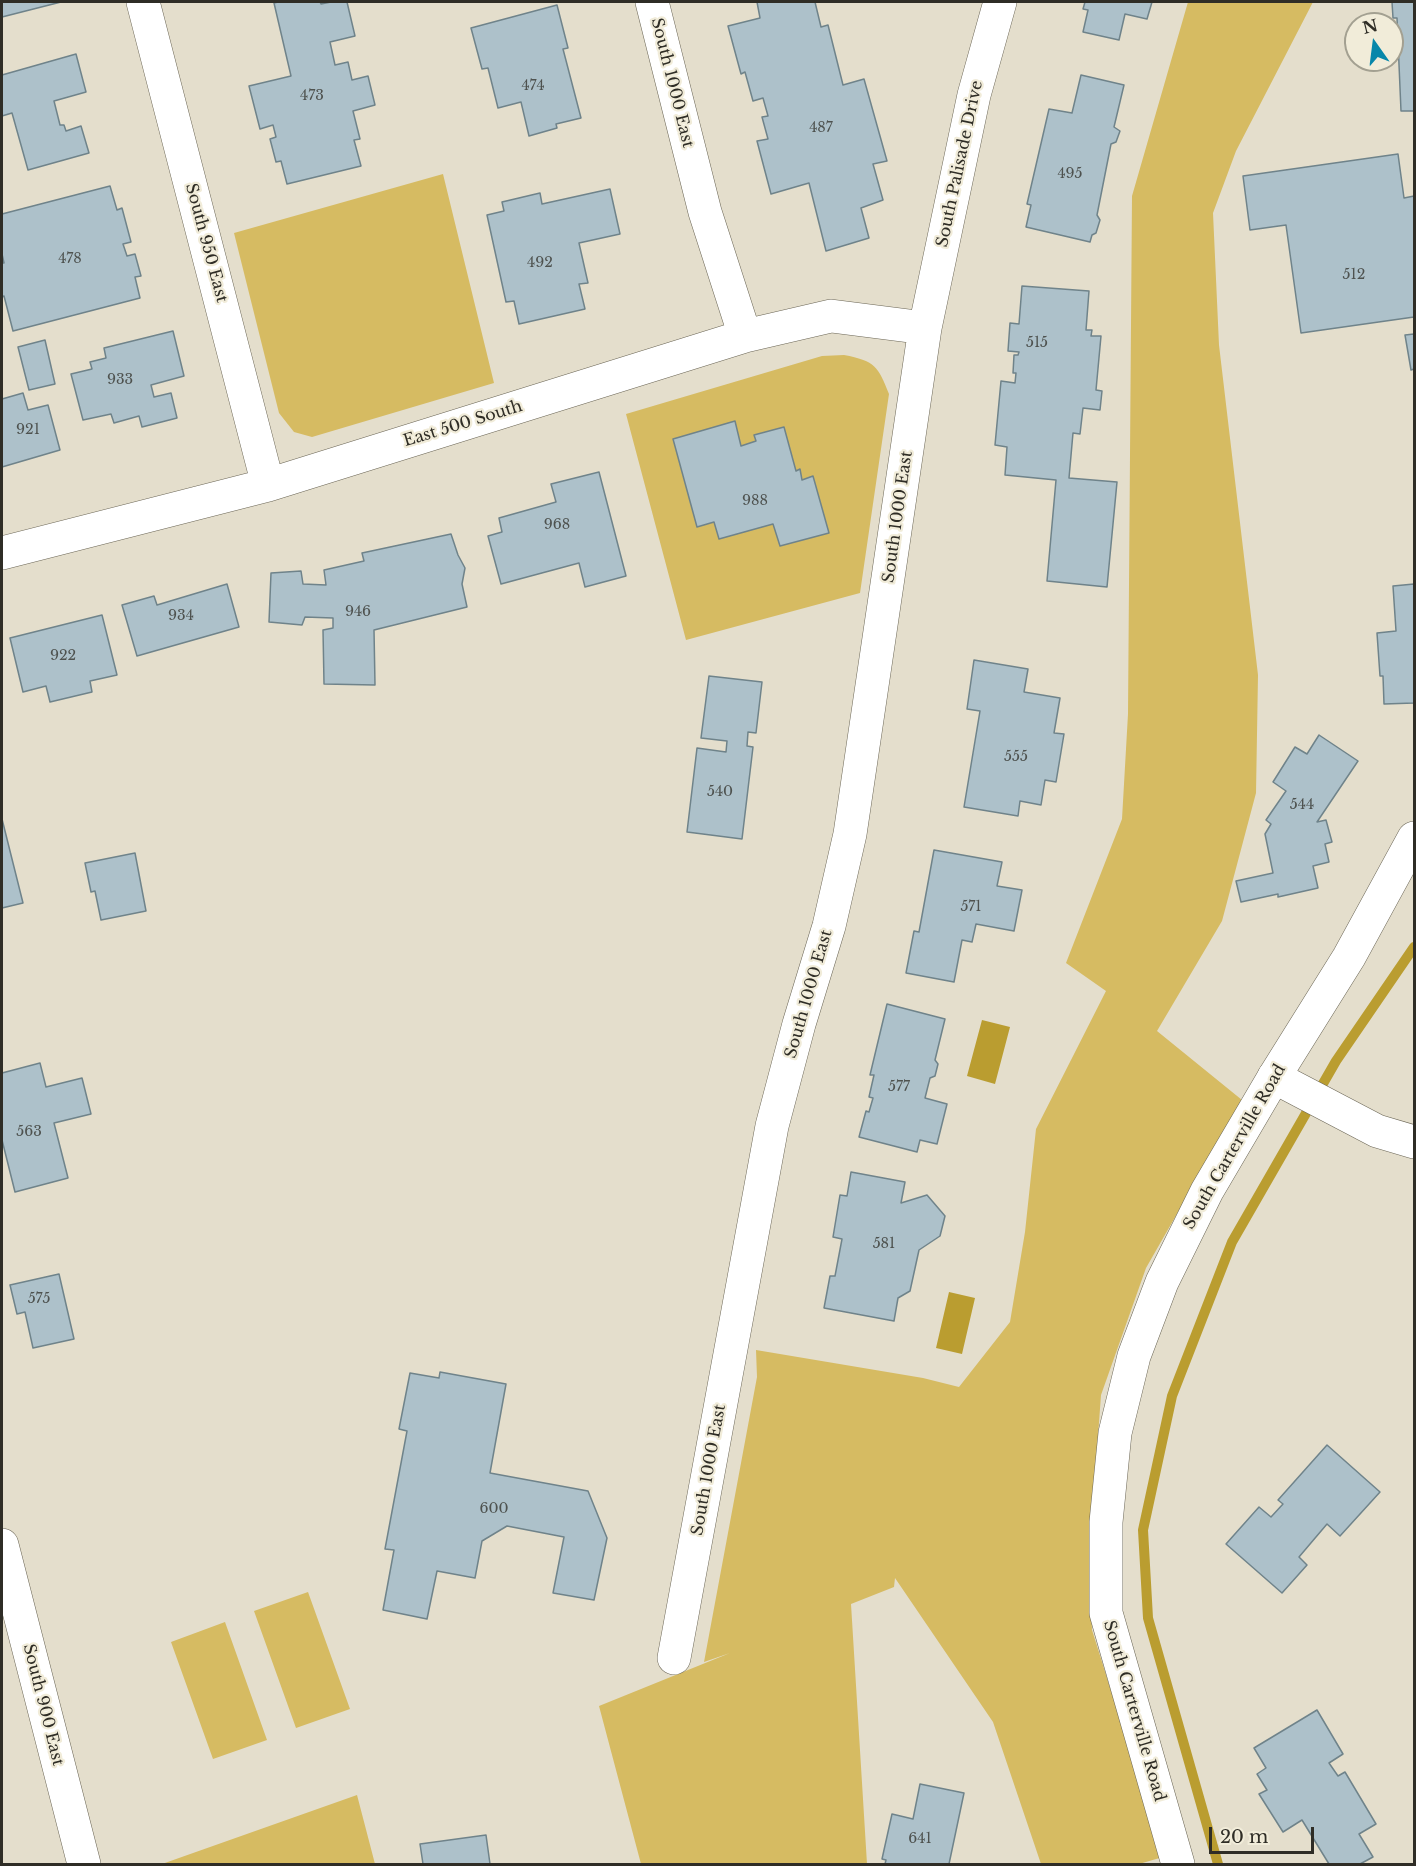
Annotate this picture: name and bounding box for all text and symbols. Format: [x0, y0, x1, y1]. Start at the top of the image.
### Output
north arrow [1344, 12, 1404, 72]
text: N [1360, 15, 1380, 38]
street label: South 1000 East [647, 16, 697, 150]
house number: 474 [521, 78, 545, 94]
street label: South Palisade Drive [933, 79, 987, 249]
house number: 473 [300, 88, 324, 104]
house number: 487 [809, 120, 833, 136]
house number: 495 [1057, 166, 1083, 182]
street label: South 950 East [181, 181, 231, 305]
house number: 478 [58, 251, 82, 267]
house number: 492 [527, 255, 553, 271]
house number: 512 [1343, 267, 1365, 283]
house number: 515 [1026, 335, 1048, 351]
house number: 933 [107, 372, 133, 388]
street label: East 500 South [401, 397, 525, 451]
house number: 921 [16, 422, 40, 438]
street label: South 1000 East [879, 450, 917, 584]
house number: 988 [742, 493, 768, 509]
house number: 968 [544, 517, 570, 533]
house number: 946 [345, 604, 371, 620]
house number: 934 [168, 608, 194, 624]
house number: 922 [50, 648, 76, 664]
house number: 555 [1004, 749, 1028, 765]
house number: 540 [707, 784, 733, 800]
house number: 544 [1290, 797, 1314, 813]
house number: 571 [960, 899, 982, 915]
street label: South 1000 East [781, 927, 837, 1061]
street label: South Carterville Road [1180, 1061, 1290, 1233]
house number: 577 [888, 1079, 910, 1095]
house number: 563 [16, 1124, 42, 1140]
house number: 581 [873, 1236, 895, 1252]
house number: 575 [28, 1291, 50, 1307]
street label: South 1000 East [688, 1403, 730, 1537]
house number: 600 [480, 1501, 508, 1517]
street label: South Carterville Road [1099, 1618, 1169, 1804]
street label: South 900 East [19, 1642, 67, 1768]
scale bar [1212, 1815, 1317, 1853]
text: 20 m [1220, 1826, 1268, 1848]
house number: 641 [908, 1831, 932, 1847]

